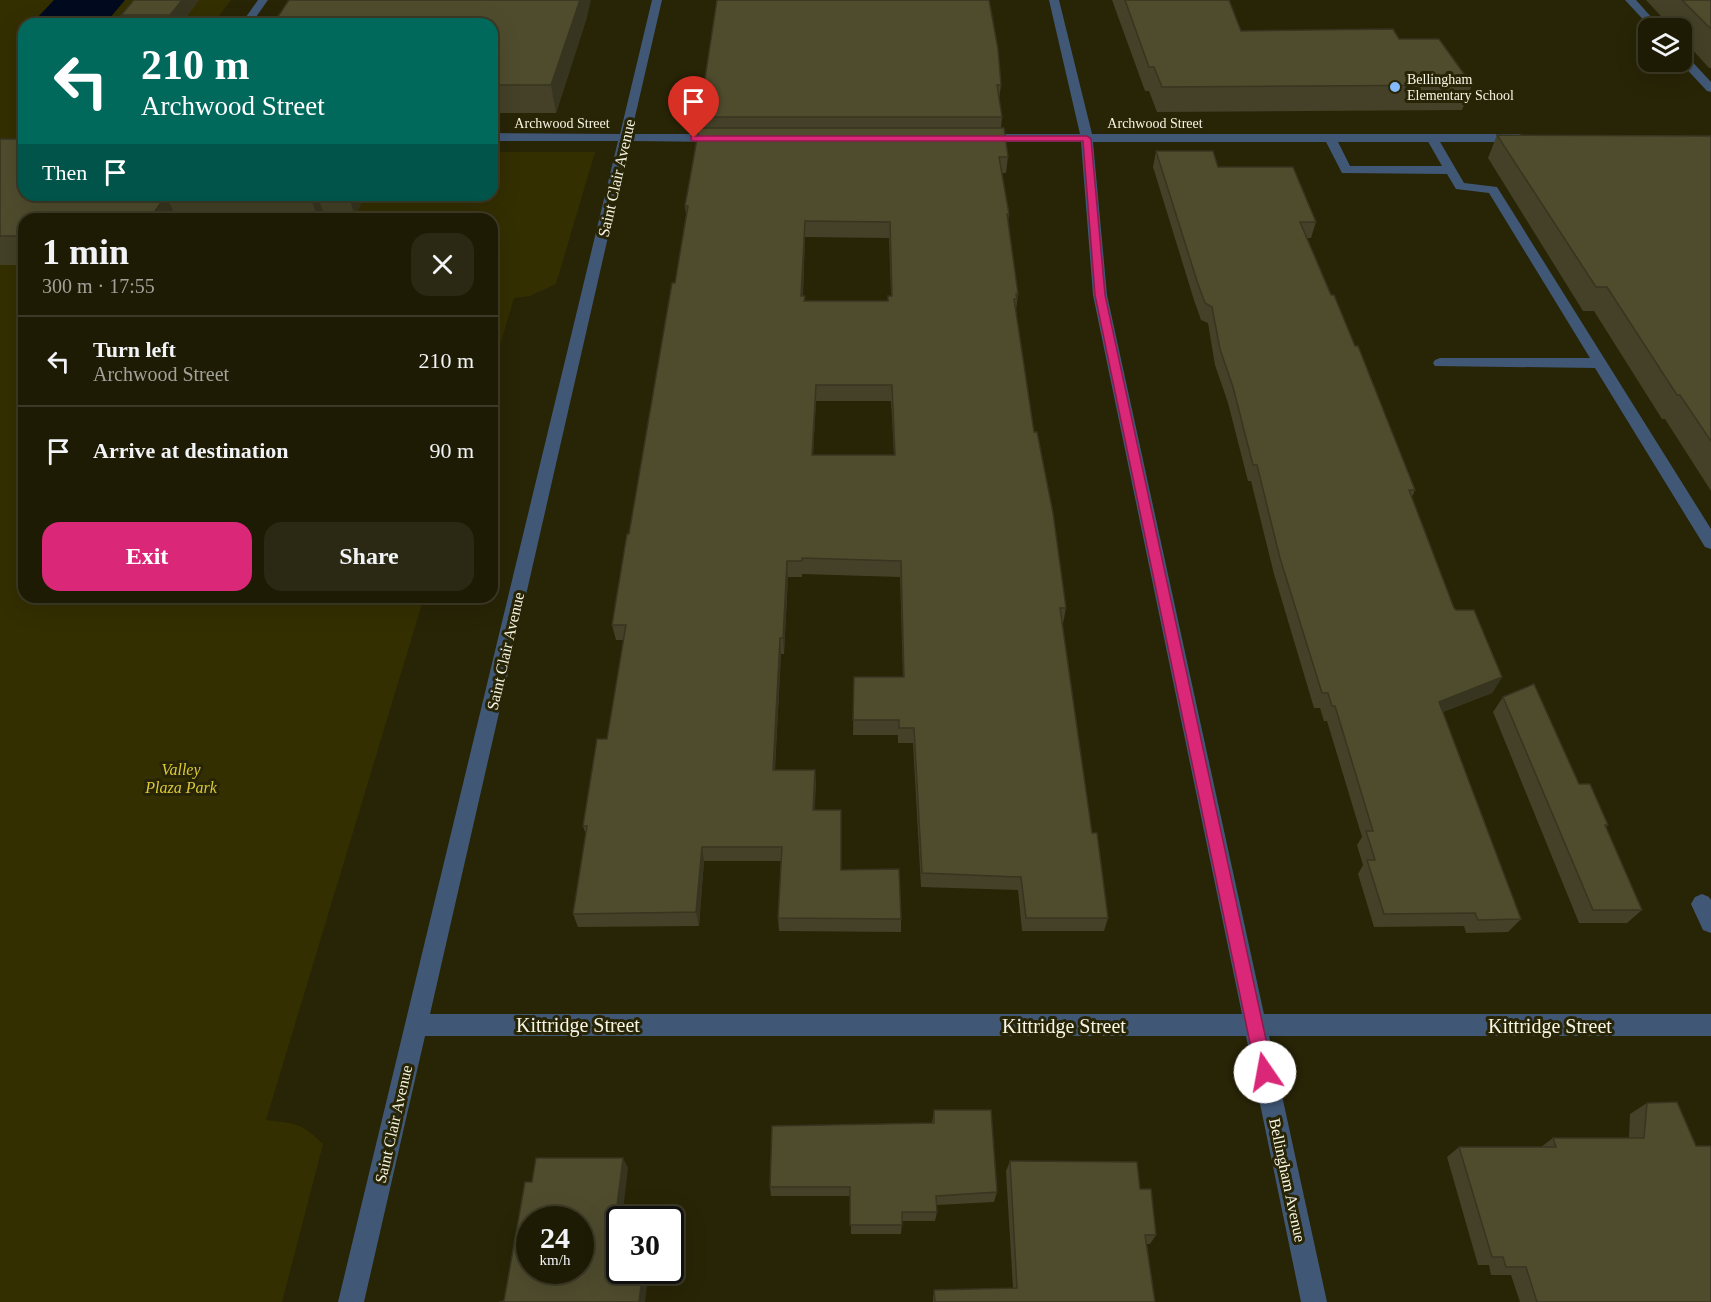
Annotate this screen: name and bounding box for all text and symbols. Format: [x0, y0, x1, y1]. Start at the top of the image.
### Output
map controls [1638, 18, 1692, 72]
button: layers [1638, 18, 1692, 72]
icon: left [42, 42, 120, 120]
text: 210 m [141, 42, 250, 88]
place label: Bellingham Elementary School [1407, 72, 1514, 103]
pin [668, 76, 719, 138]
marker: Bellingham Elementary School [1388, 80, 1402, 94]
icon: arrive [677, 85, 710, 118]
text: Archwood Street [141, 91, 325, 121]
street label: Archwood Street [514, 116, 610, 131]
street label: Archwood Street [1107, 116, 1203, 131]
street label: Saint Clair Avenue [595, 117, 638, 239]
icon: arrive [99, 156, 132, 189]
text: Then [42, 160, 87, 185]
text: 1 min [42, 232, 129, 272]
button: close [411, 233, 474, 296]
text: 300 m · 17:55 [42, 275, 155, 297]
text: Turn left [93, 337, 176, 362]
icon: left [42, 345, 75, 378]
text: 210 m [418, 348, 474, 373]
text: Archwood Street [93, 363, 229, 385]
icon: arrive [42, 435, 75, 468]
text: Arrive at destination [93, 438, 289, 463]
text: 90 m [429, 438, 474, 463]
button: Exit [42, 522, 252, 591]
button: Share [264, 522, 474, 591]
street label: Saint Clair Avenue [484, 590, 527, 712]
park label: Valley Plaza Park [144, 761, 218, 796]
street label: Kittridge Street [516, 1014, 640, 1037]
street label: Kittridge Street [1002, 1015, 1126, 1038]
street label: Kittridge Street [1488, 1015, 1612, 1038]
position arrow [1233, 1040, 1297, 1104]
street label: Saint Clair Avenue [372, 1063, 415, 1185]
street label: Bellingham Avenue [1265, 1117, 1309, 1244]
speed limit sign: 30 [606, 1206, 684, 1284]
text: 24 [540, 1221, 570, 1254]
text: km/h [540, 1252, 570, 1268]

